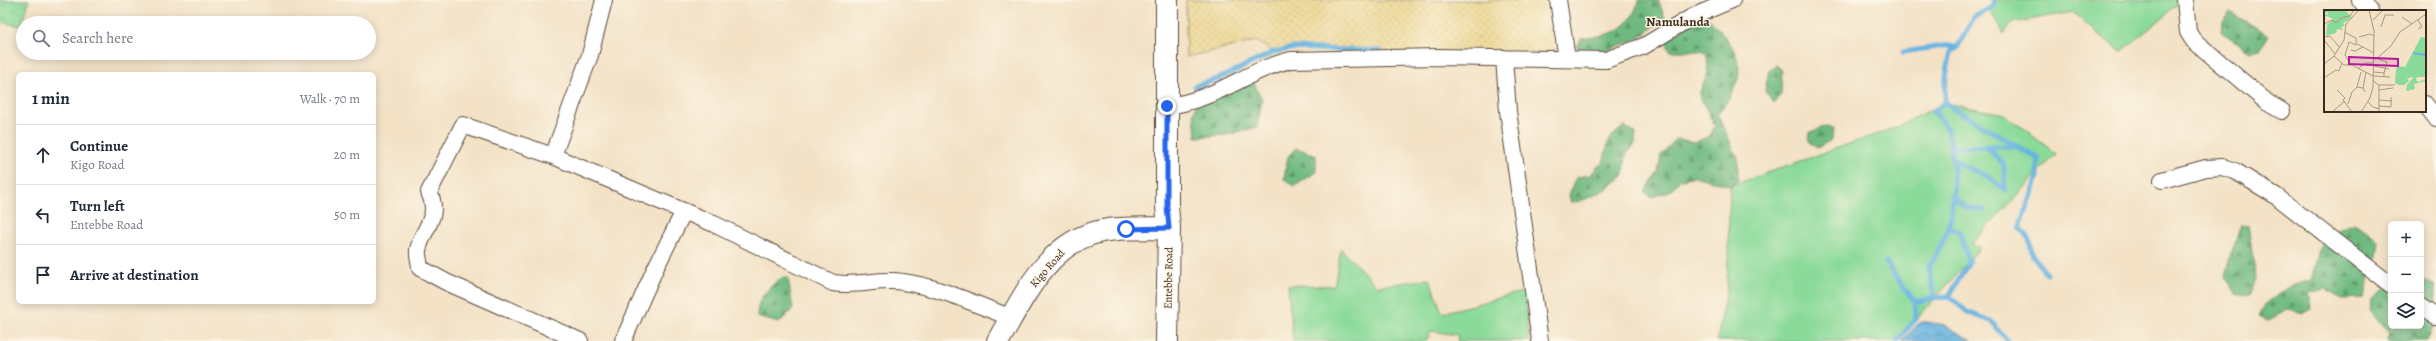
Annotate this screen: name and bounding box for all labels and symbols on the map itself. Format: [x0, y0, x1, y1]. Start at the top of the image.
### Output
inset map [2324, 10, 2426, 112]
district label: Namulanda [1646, 13, 1711, 30]
route end [1158, 97, 1176, 115]
route start [1117, 220, 1135, 238]
street label: Kigo Road [1027, 246, 1068, 291]
street label: Entebbe Road [1160, 247, 1177, 309]

